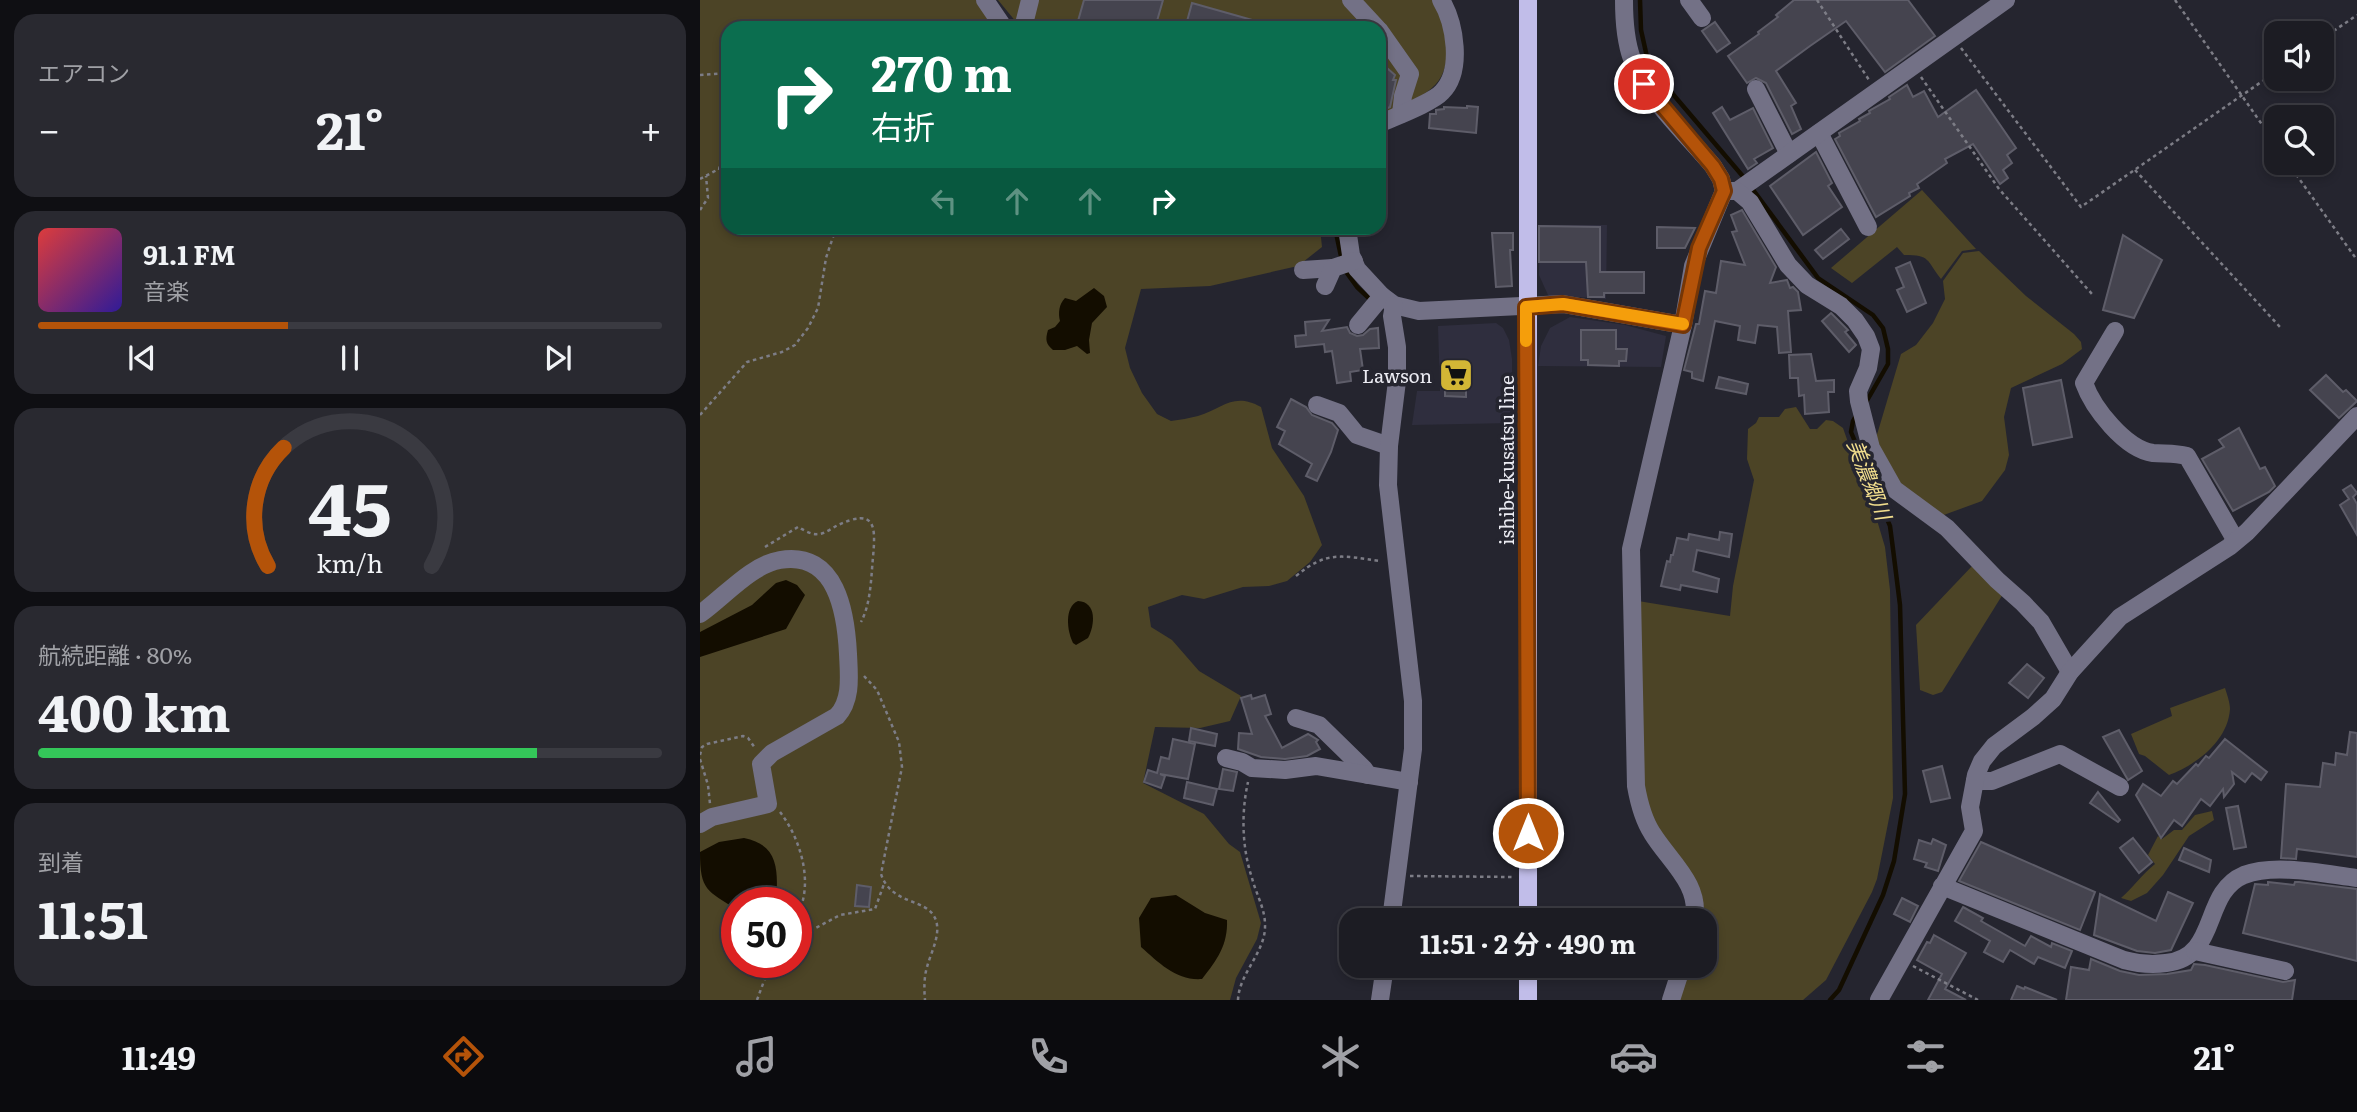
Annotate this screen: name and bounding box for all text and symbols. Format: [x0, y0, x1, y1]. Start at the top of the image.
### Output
map controls [2264, 21, 2334, 175]
button: sound [2264, 21, 2334, 91]
text: 270 m [871, 34, 1012, 107]
icon: right [756, 49, 847, 140]
pin [1614, 54, 1674, 114]
text: エアコン [38, 55, 130, 89]
icon: arrive [1625, 65, 1663, 103]
text: 21° [316, 89, 384, 166]
text: − [38, 99, 60, 156]
text: + [640, 99, 662, 156]
text: 右折 [871, 101, 935, 149]
button: search [2264, 105, 2334, 175]
icon: left [925, 182, 963, 220]
icon: ahead [998, 182, 1036, 220]
icon: ahead [1071, 182, 1109, 220]
icon: right [1144, 182, 1182, 220]
text: 91.1 FM [143, 234, 235, 273]
text: 音楽 [143, 273, 189, 307]
icon: previous [123, 339, 161, 377]
icon: pause [331, 339, 369, 377]
icon: next [539, 339, 577, 377]
supermarket icon: Lawson [1437, 356, 1475, 394]
place label: Lawson [1362, 361, 1432, 389]
street label: ishibe-kusatsu line [1492, 375, 1520, 545]
water label: 美濃郷川 [1841, 434, 1901, 526]
text: 45 [308, 450, 392, 558]
text: km/h [317, 544, 383, 581]
text: 航続距離 · 80% [38, 637, 192, 671]
text: 400 km [38, 671, 230, 748]
position arrow [1491, 796, 1565, 870]
text: 到着 [38, 844, 84, 878]
text: 11:51 [38, 878, 148, 955]
speed limit sign: 50 [721, 887, 812, 978]
text: 11:51 · 2 分 · 490 m [1420, 923, 1636, 962]
text: 11:49 [122, 1032, 196, 1080]
icon: directions [439, 1032, 488, 1081]
icon: music [732, 1032, 781, 1081]
icon: phone [1024, 1032, 1073, 1081]
icon: climate [1316, 1032, 1365, 1081]
icon: car [1609, 1032, 1658, 1081]
icon: filters [1901, 1032, 1950, 1081]
text: 21° [2194, 1032, 2235, 1080]

